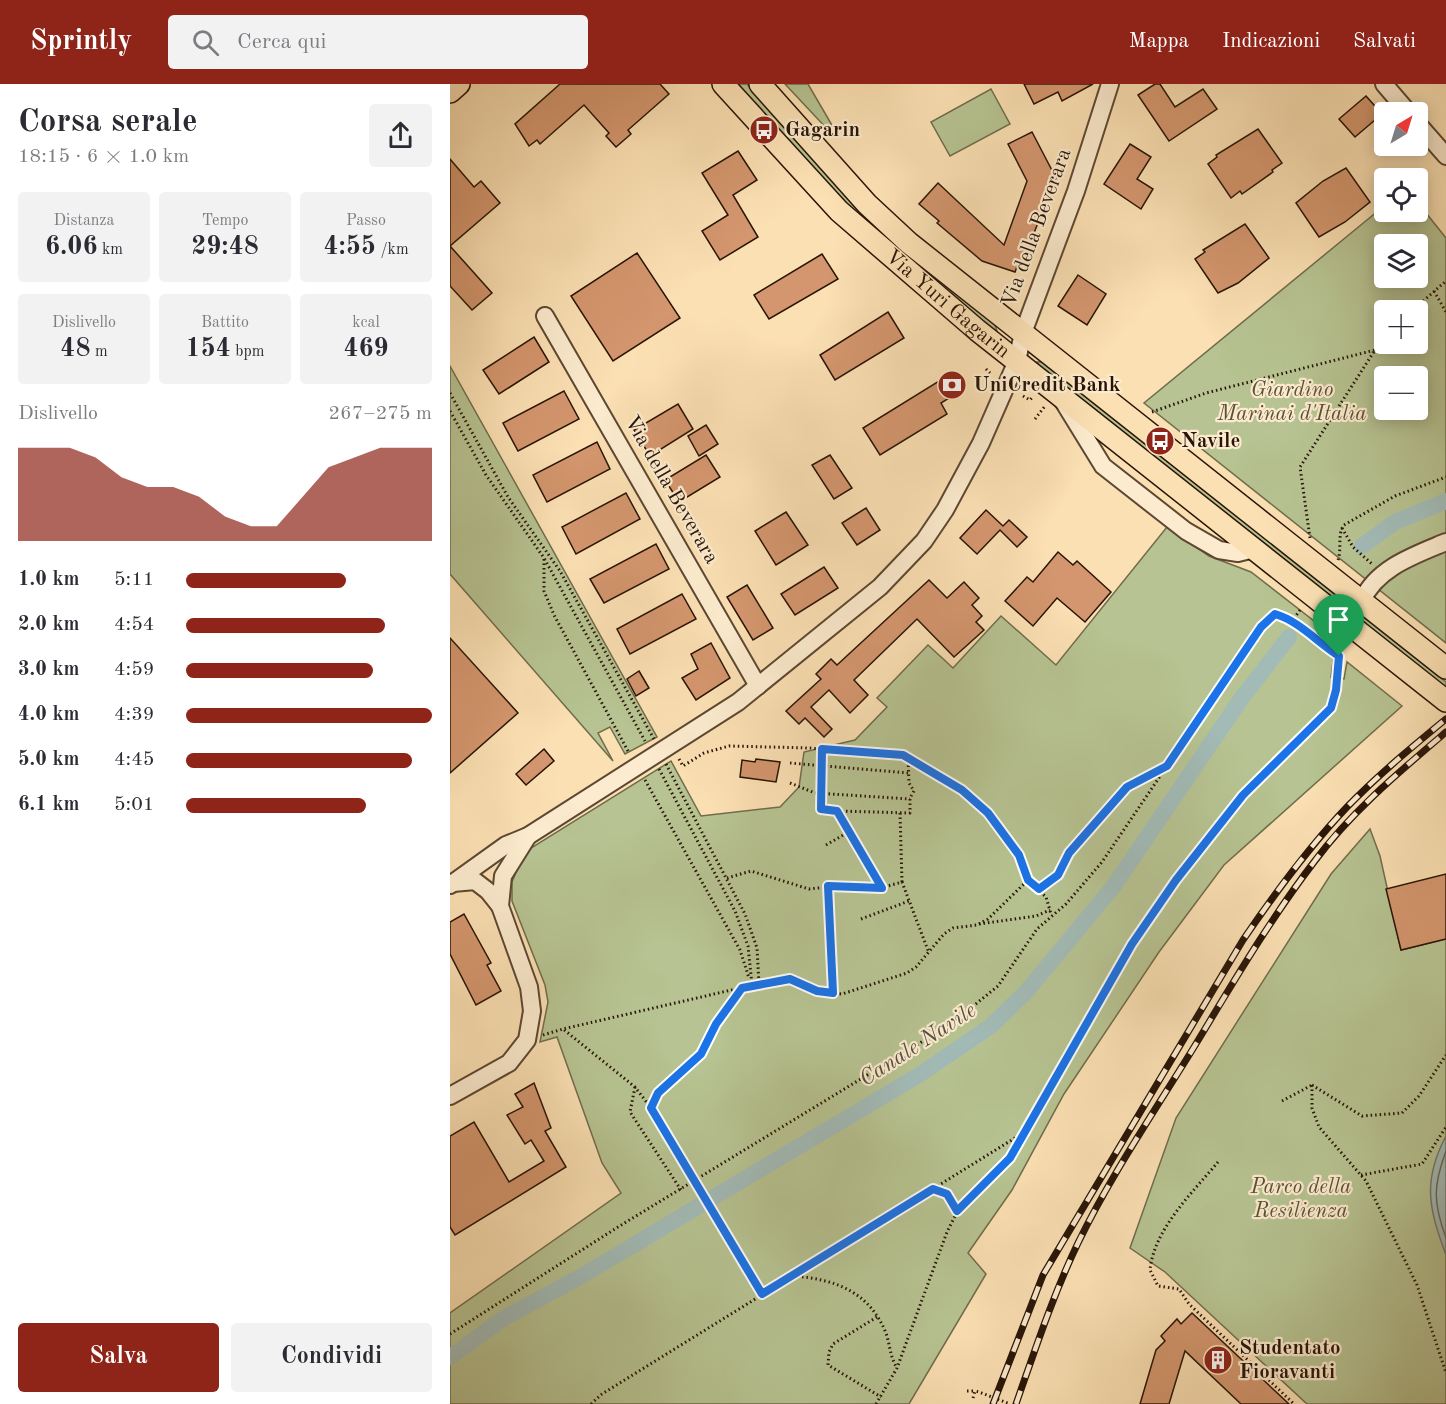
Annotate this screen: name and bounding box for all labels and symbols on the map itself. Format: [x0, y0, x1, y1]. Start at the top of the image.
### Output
north arrow [1374, 102, 1428, 156]
bus stop icon: Gagarin [748, 114, 780, 146]
place label: Gagarin [785, 120, 860, 141]
street label: Via della Beverara [999, 146, 1075, 310]
street label: Via Yuri Gagarin [881, 245, 1014, 362]
bank icon: UniCredit Bank [936, 369, 968, 401]
place label: UniCredit Bank [973, 375, 1121, 396]
park label: Giardino Marinai d'Italia [1216, 380, 1367, 425]
street label: Via della Beverara [620, 412, 722, 568]
bus stop icon: Navile [1144, 425, 1176, 457]
place label: Navile [1181, 431, 1240, 452]
pin [1313, 594, 1364, 656]
water label: Canale Navile [856, 999, 980, 1091]
park label: Parco della Resilienza [1250, 1177, 1351, 1222]
place label: Studentato Fioravanti [1239, 1338, 1341, 1383]
building icon: Studentato Fioravanti [1202, 1344, 1234, 1376]

